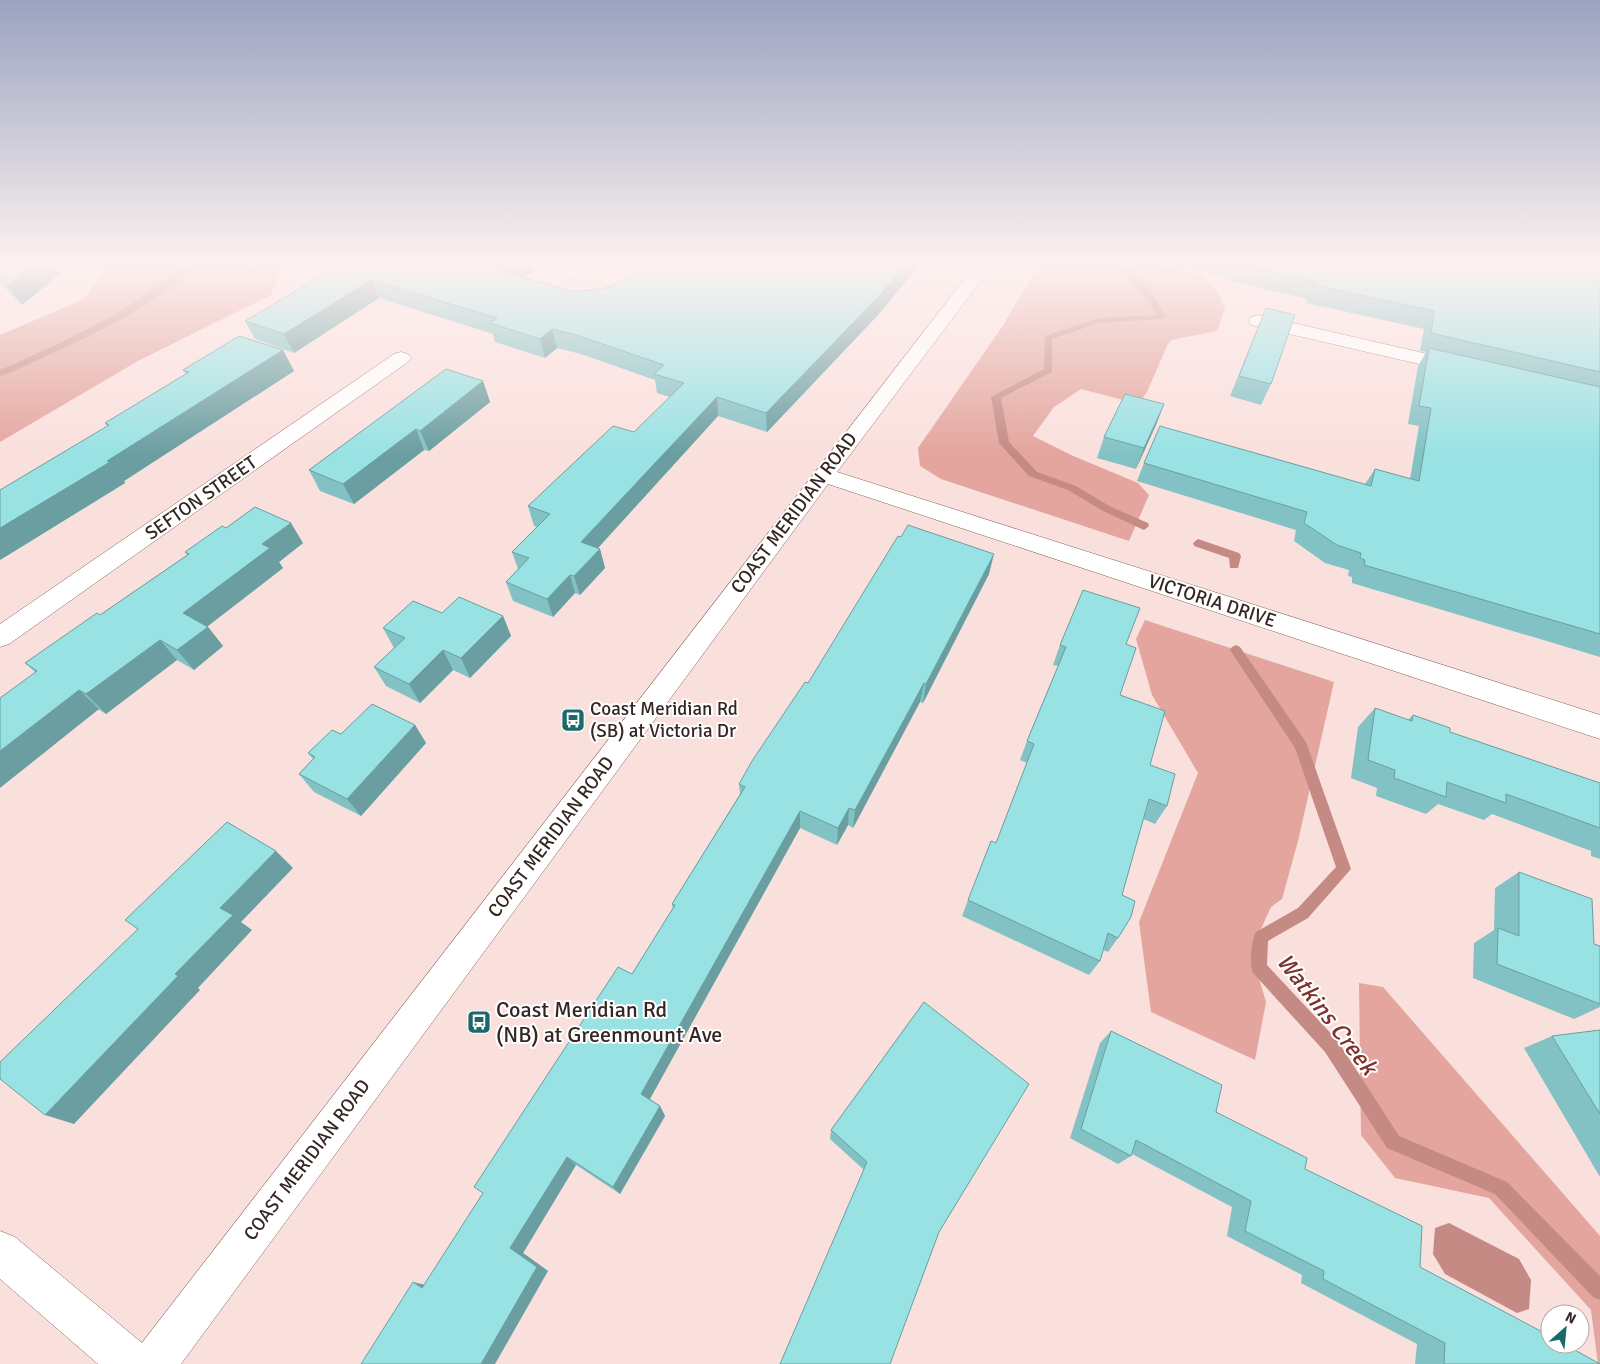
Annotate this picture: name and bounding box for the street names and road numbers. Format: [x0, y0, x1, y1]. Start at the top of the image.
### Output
street label: COAST MERIDIAN ROAD [726, 428, 862, 598]
street label: SEFTON STREET [140, 450, 262, 545]
street label: VICTORIA DRIVE [1145, 569, 1279, 633]
street label: COAST MERIDIAN ROAD [483, 752, 619, 922]
street label: COAST MERIDIAN ROAD [239, 1075, 375, 1245]

